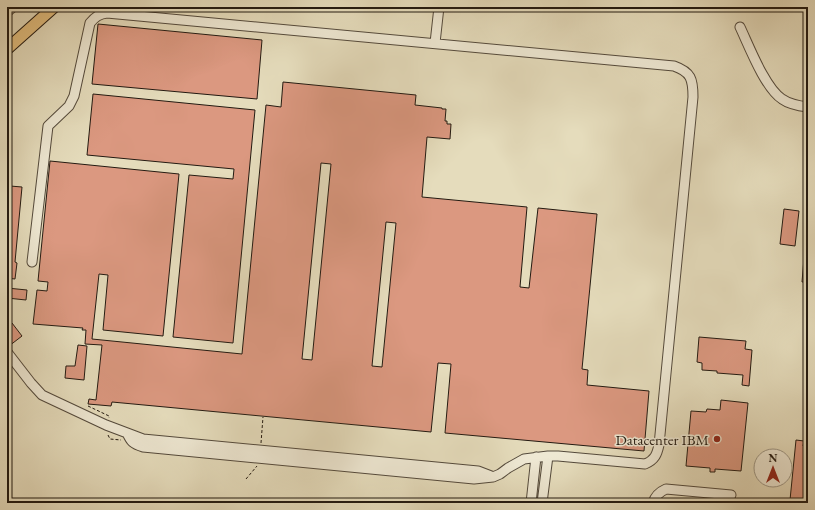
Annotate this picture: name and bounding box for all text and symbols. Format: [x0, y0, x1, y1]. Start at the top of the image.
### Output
place label: Datacenter IBM [615, 430, 709, 449]
marker: Datacenter IBM [712, 434, 722, 444]
north arrow [753, 448, 793, 488]
text: N [769, 451, 778, 465]

